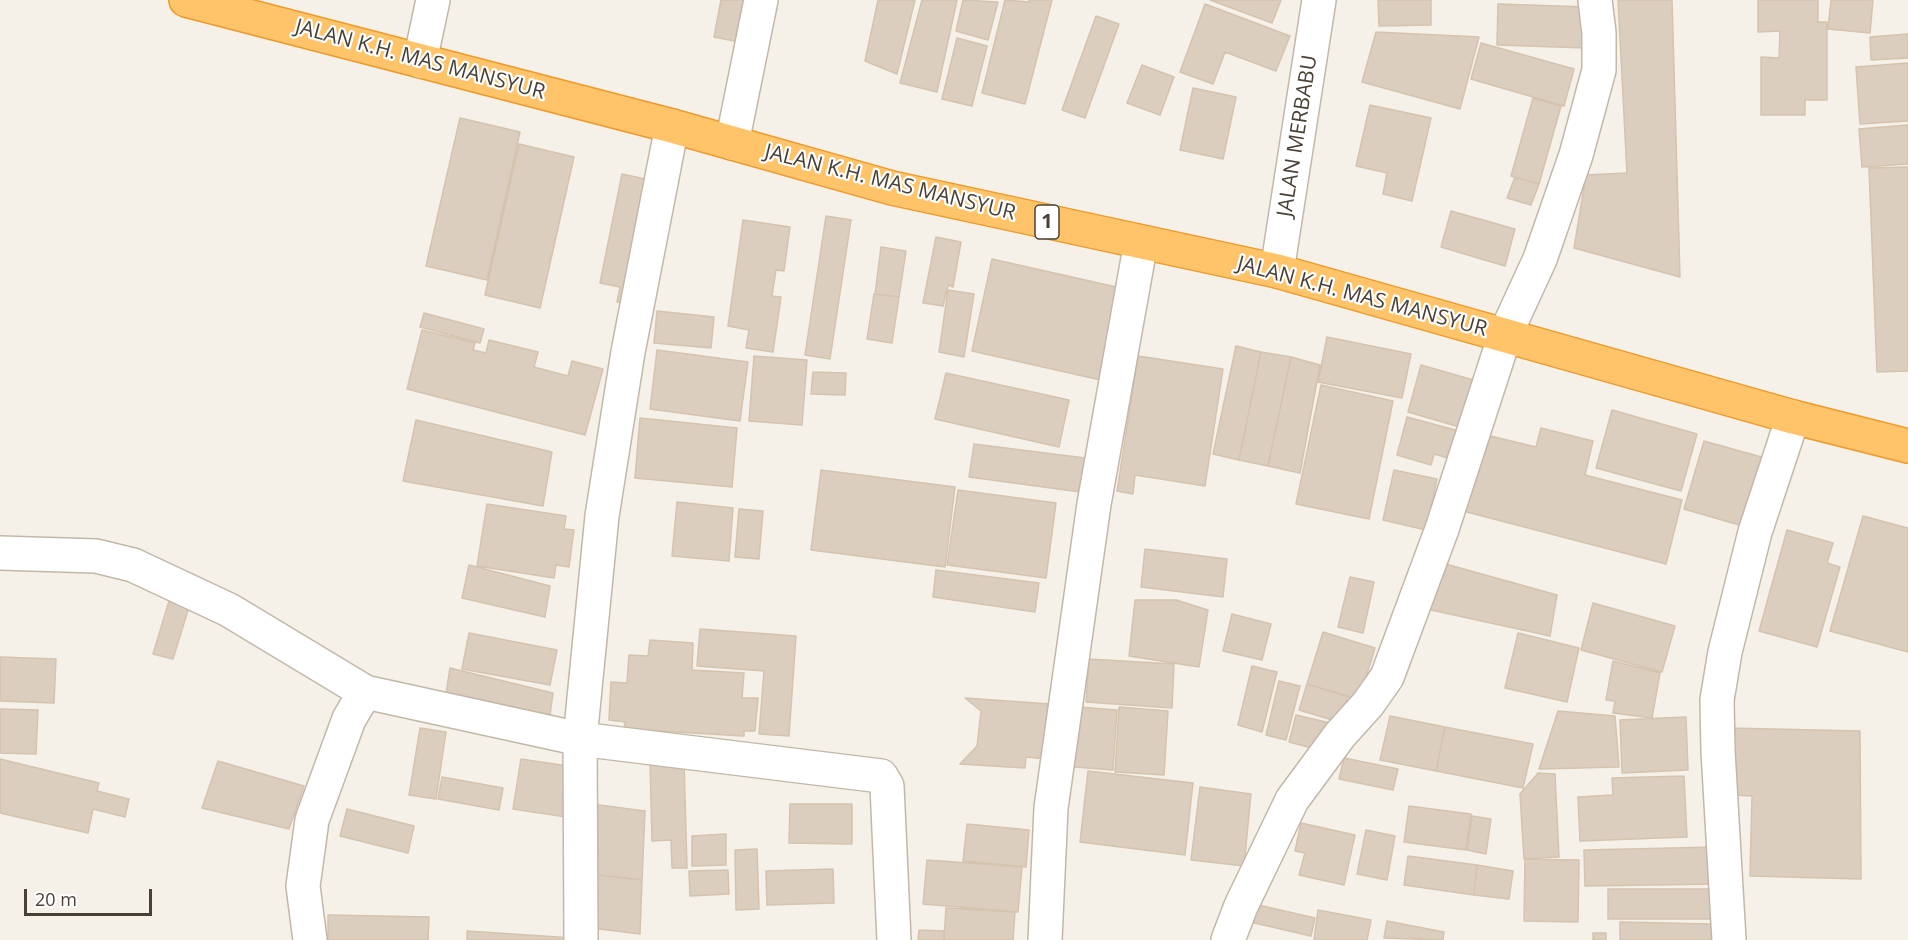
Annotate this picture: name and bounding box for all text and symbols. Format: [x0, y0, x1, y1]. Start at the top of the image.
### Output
street label: JALAN K.H. MAS MANSYUR [292, 14, 548, 106]
street label: JALAN MERBABU [1273, 53, 1323, 219]
street label: JALAN K.H. MAS MANSYUR [762, 140, 1018, 226]
road number: 1 [1035, 205, 1059, 239]
street label: JALAN K.H. MAS MANSYUR [1234, 251, 1490, 343]
scale bar [27, 877, 154, 915]
text: 20 m [35, 887, 77, 911]

